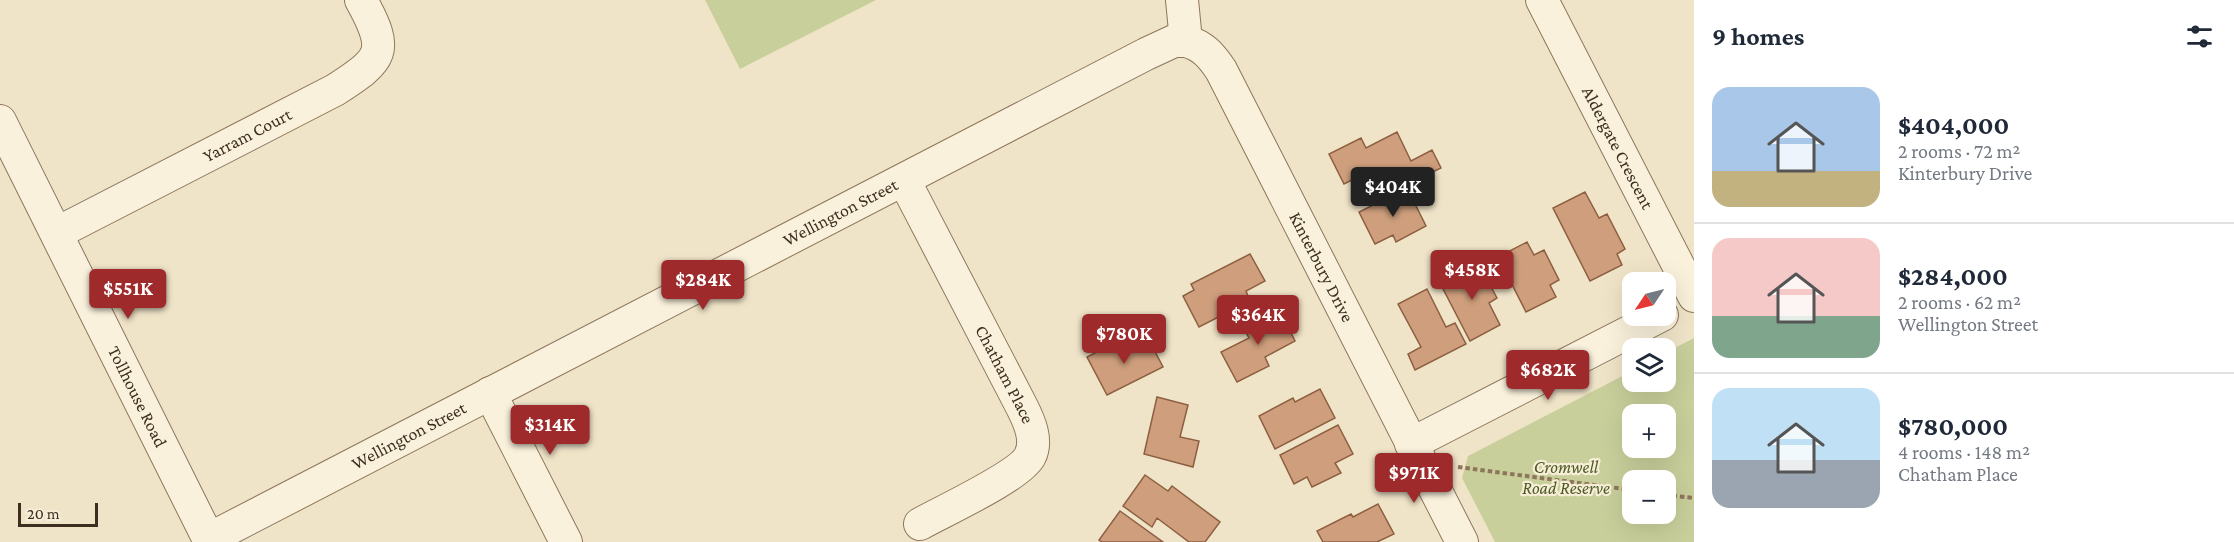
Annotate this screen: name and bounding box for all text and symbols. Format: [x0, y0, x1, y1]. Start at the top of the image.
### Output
icon: filters [2183, 20, 2216, 53]
text: 9 homes [1712, 22, 1804, 51]
street label: Aldergate Crescent [1578, 83, 1658, 213]
street label: Yarram Court [200, 104, 296, 166]
icon: home [1760, 111, 1832, 183]
text: $404,000 [1898, 111, 2009, 140]
text: 2 rooms · 72 m² [1898, 140, 2020, 162]
text: Kinterbury Drive [1898, 162, 2032, 184]
pin: $404K [1351, 167, 1435, 218]
street label: Wellington Street [780, 174, 902, 250]
text: $404K [1365, 175, 1421, 197]
street label: Kinterbury Drive [1285, 209, 1358, 325]
pin: $458K [1430, 250, 1514, 301]
text: $458K [1445, 258, 1499, 280]
pin: $284K [661, 260, 745, 311]
icon: home [1760, 262, 1832, 334]
text: $284,000 [1898, 262, 2008, 291]
text: $284K [675, 268, 731, 290]
pin: $551K [86, 269, 170, 320]
north arrow [1622, 272, 1676, 326]
map controls [1622, 272, 1676, 524]
text: $551K [103, 277, 153, 299]
text: 2 rooms · 62 m² [1898, 291, 2021, 313]
pin: $364K [1216, 295, 1300, 346]
text: $364K [1231, 303, 1285, 325]
text: Wellington Street [1898, 313, 2038, 335]
pin: $780K [1082, 314, 1166, 365]
street label: Chatham Place [971, 322, 1038, 426]
text: $780K [1096, 322, 1152, 344]
button: layers [1622, 338, 1676, 392]
street label: Tollhouse Road [104, 343, 171, 451]
pin: $682K [1506, 350, 1590, 401]
text: $682K [1520, 358, 1576, 380]
street label: Wellington Street [348, 397, 470, 473]
button: + [1622, 404, 1676, 458]
pin: $314K [508, 405, 592, 456]
icon: home [1760, 412, 1832, 484]
text: $780,000 [1898, 412, 2008, 441]
text: $314K [525, 413, 575, 435]
text: 4 rooms · 148 m² [1898, 441, 2030, 463]
pin: $971K [1372, 453, 1456, 504]
park label: Cromwell Road Reserve [1522, 457, 1610, 498]
text: $971K [1389, 461, 1439, 483]
text: Chatham Place [1898, 463, 2018, 485]
button: − [1622, 470, 1676, 524]
scale bar [18, 500, 98, 528]
text: 20 m [27, 505, 60, 522]

